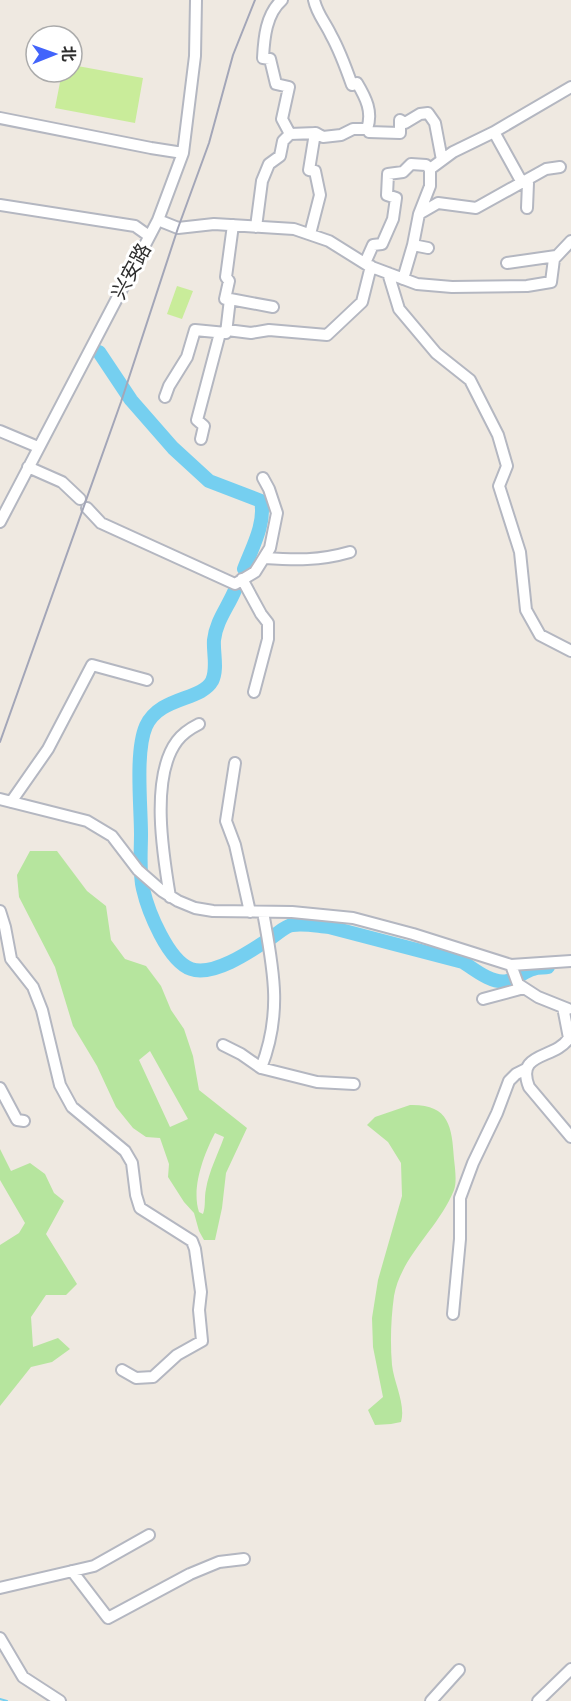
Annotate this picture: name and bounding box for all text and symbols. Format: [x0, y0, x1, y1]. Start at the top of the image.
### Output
north arrow [24, 24, 84, 84]
text: 北 [58, 46, 79, 62]
street label: 兴安路 [105, 238, 157, 304]

